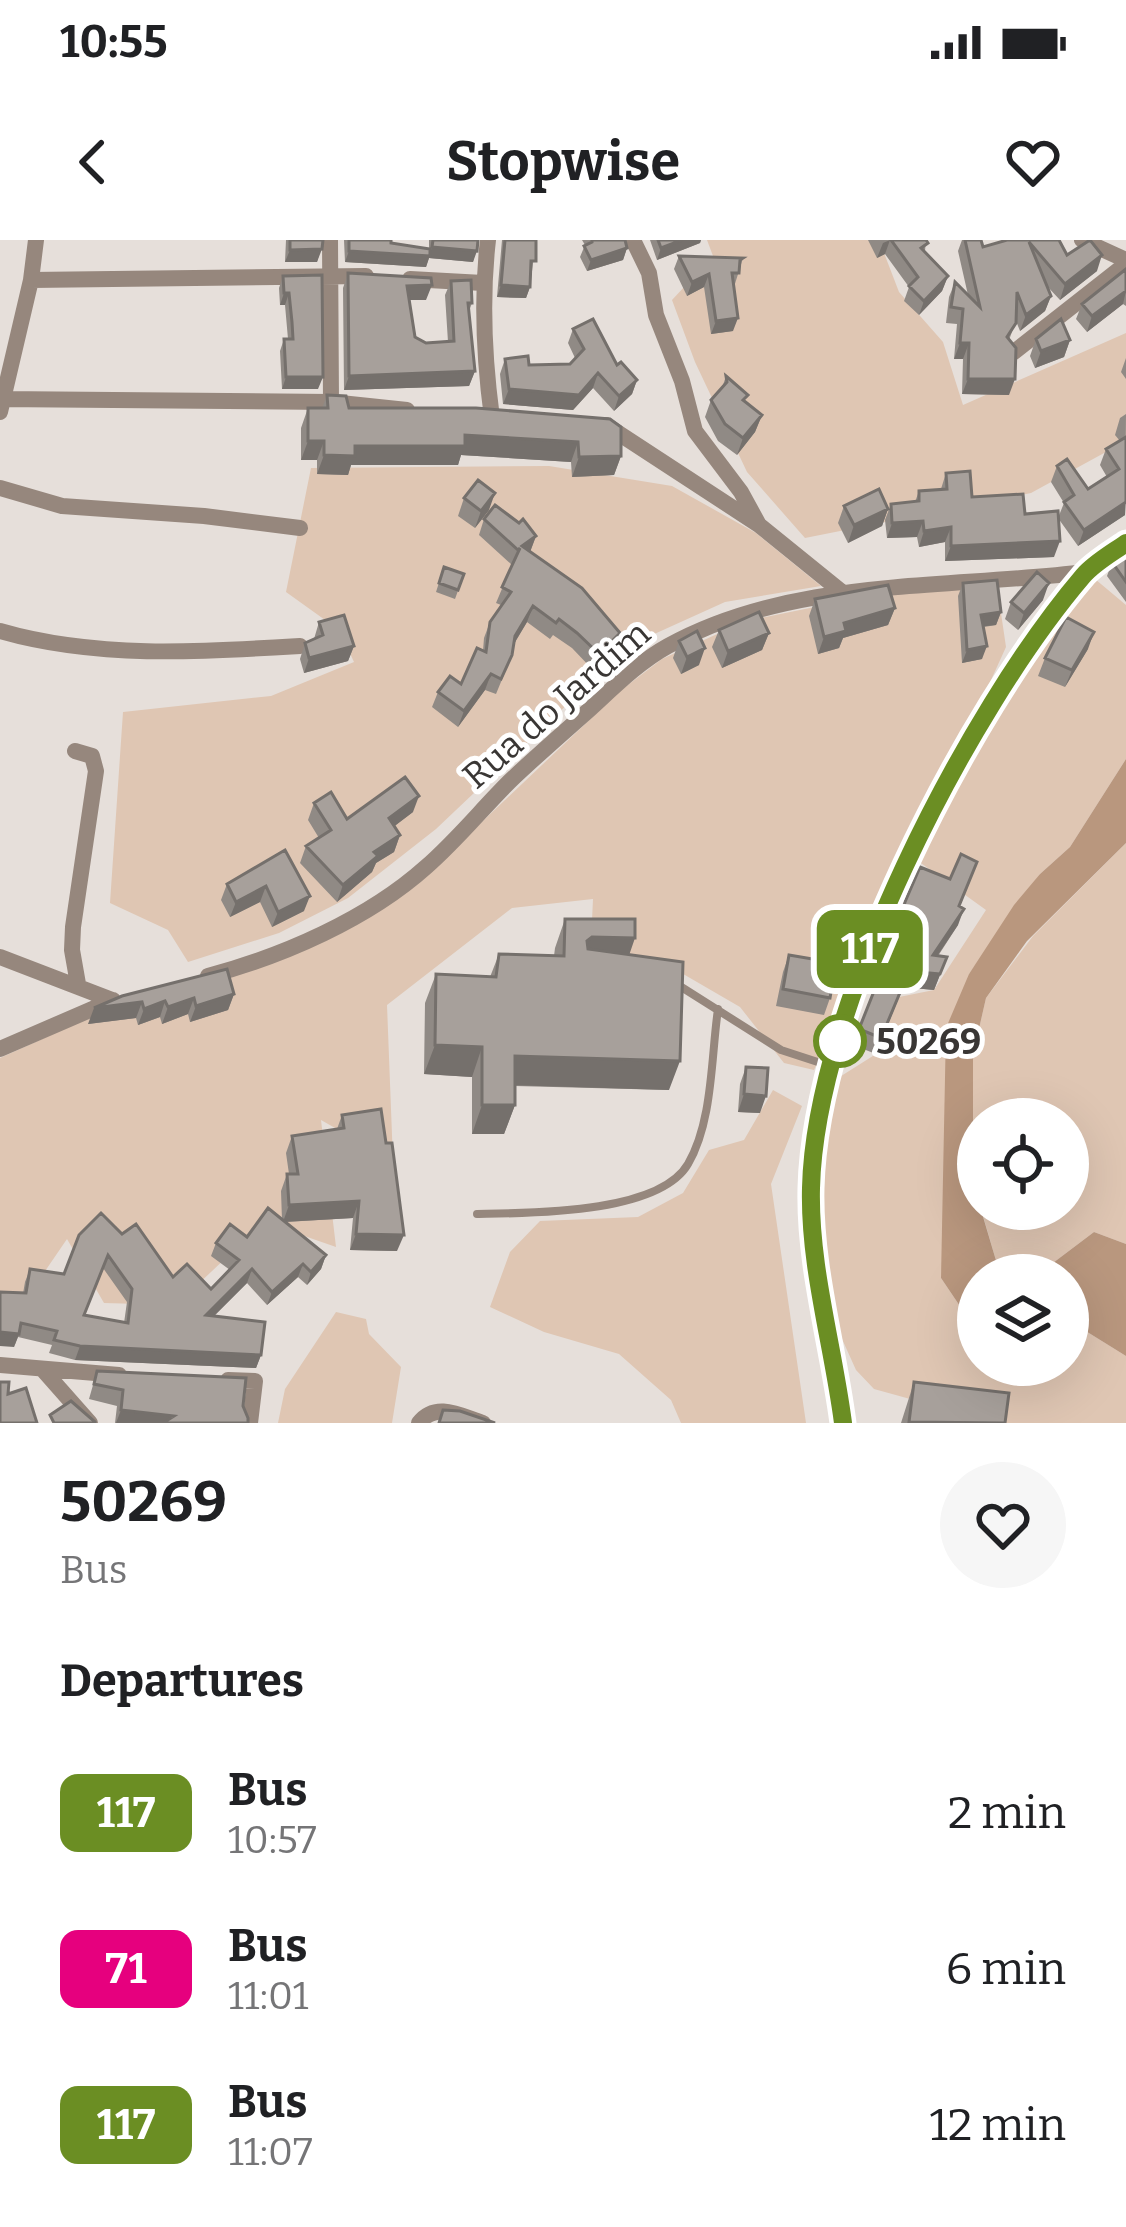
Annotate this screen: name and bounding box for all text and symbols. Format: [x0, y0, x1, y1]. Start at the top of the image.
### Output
text: 10:55 [60, 15, 168, 69]
icon: back [60, 129, 126, 195]
icon: heart [1000, 129, 1066, 195]
text: Stopwise [446, 130, 680, 194]
street label: Rua do Jardim [454, 611, 659, 798]
line badge: 117 [801, 910, 939, 988]
text: 117 [841, 924, 899, 974]
marker: 50269 [815, 1016, 865, 1066]
place label: 50269 [876, 1020, 981, 1064]
map controls [957, 1098, 1089, 1386]
button: locate [957, 1098, 1089, 1230]
button: layers [957, 1254, 1089, 1386]
button: heart [940, 1462, 1066, 1588]
text: 50269 [60, 1468, 227, 1536]
text: Bus [60, 1547, 127, 1593]
text: Departures [60, 1654, 304, 1708]
text: Bus [228, 1763, 307, 1817]
text: 2 min [948, 1786, 1066, 1840]
text: 117 [97, 1788, 155, 1838]
text: 10:57 [228, 1817, 317, 1863]
text: Bus [228, 1919, 307, 1973]
text: 6 min [946, 1942, 1066, 1996]
text: 71 [105, 1944, 147, 1994]
text: 11:01 [228, 1973, 309, 2019]
text: Bus [228, 2075, 307, 2129]
text: 12 min [929, 2098, 1066, 2152]
text: 117 [97, 2100, 155, 2150]
text: 11:07 [228, 2129, 312, 2175]

